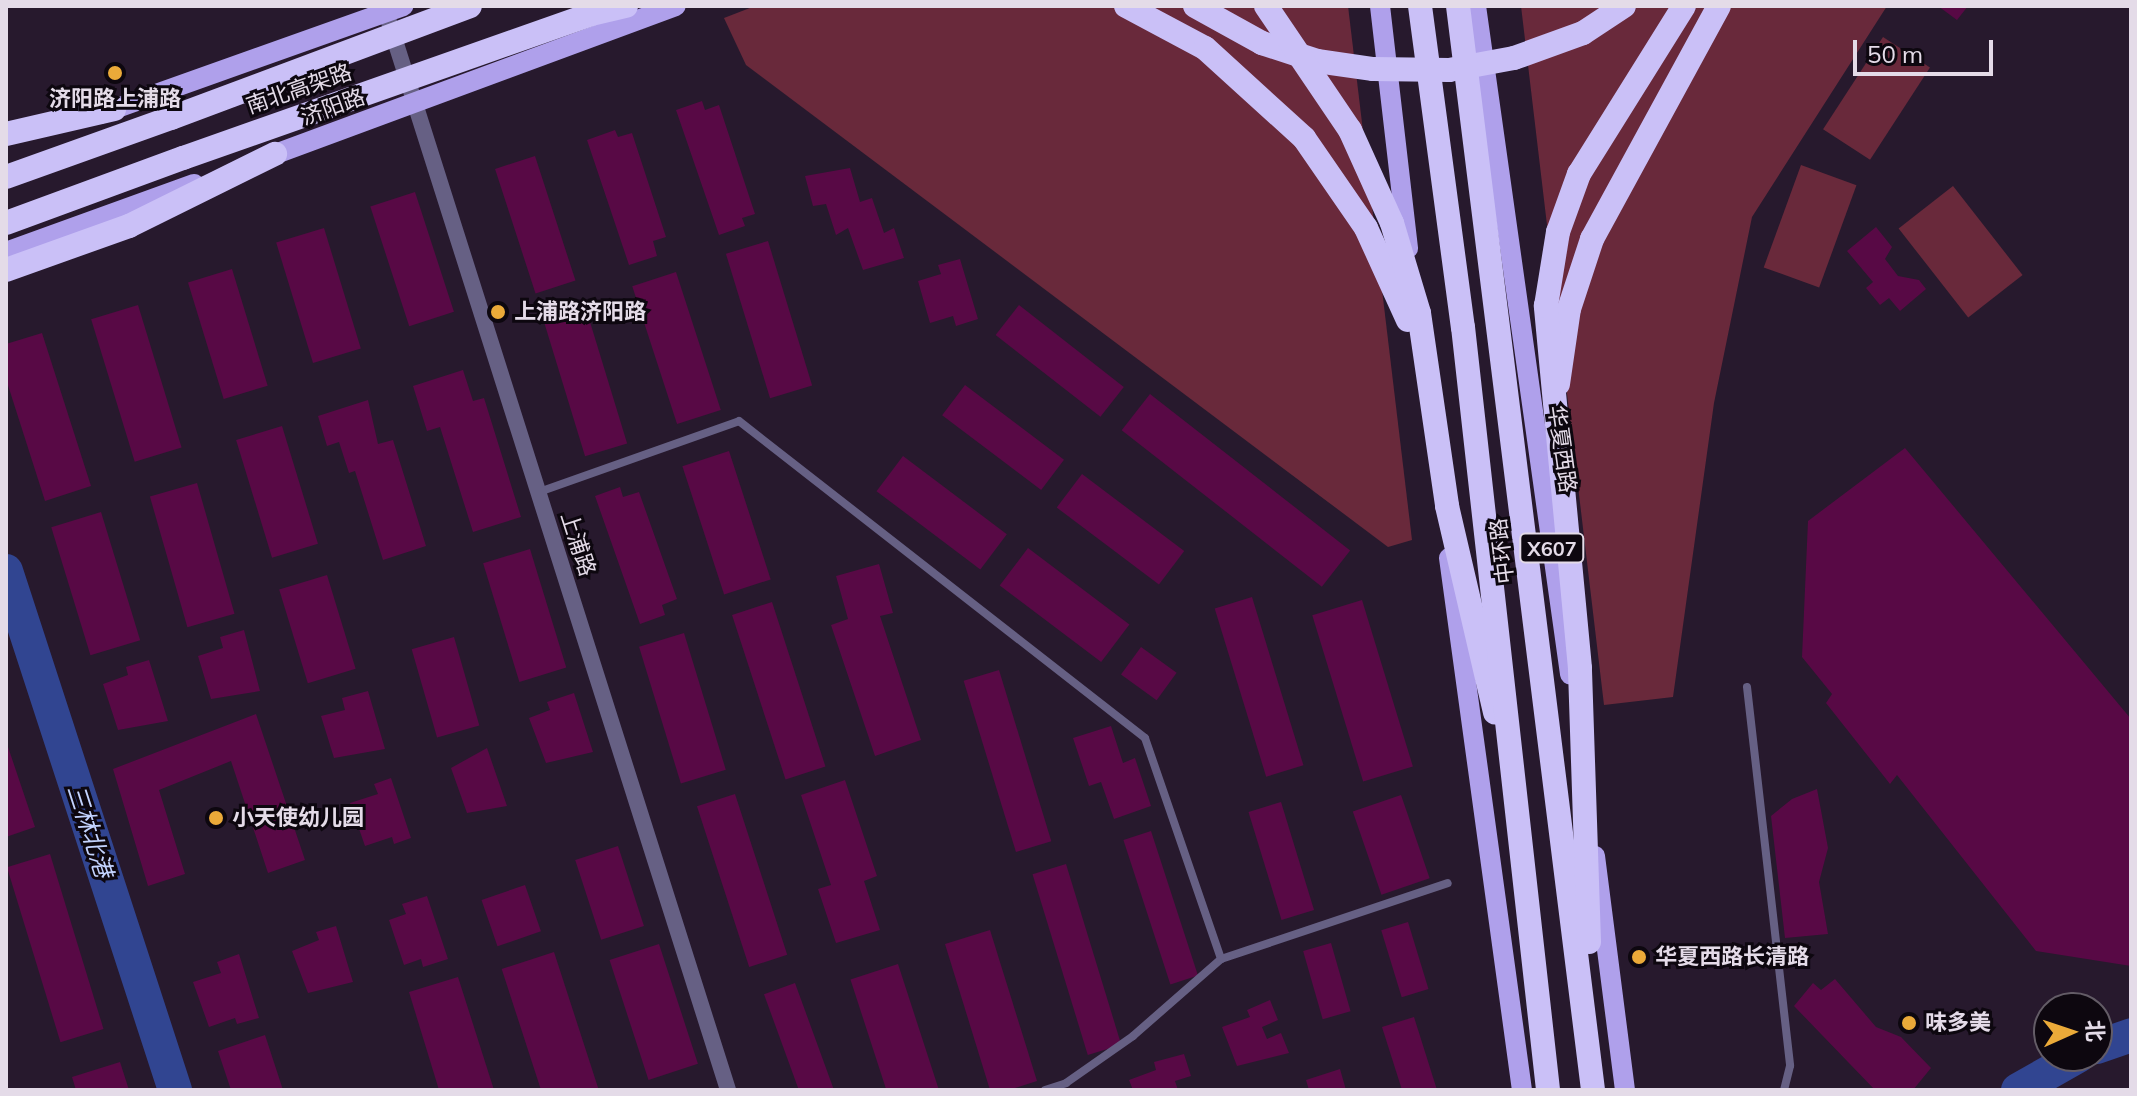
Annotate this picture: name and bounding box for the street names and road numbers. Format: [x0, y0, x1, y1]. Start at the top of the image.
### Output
street label: 南北高架路 [243, 59, 355, 119]
street label: 济阳路 [297, 83, 369, 131]
street label: 华夏西路 [1543, 404, 1581, 494]
street label: 上浦路 [555, 509, 601, 579]
street label: 中环路 [1485, 517, 1519, 585]
road number: X607 [1518, 532, 1586, 564]

